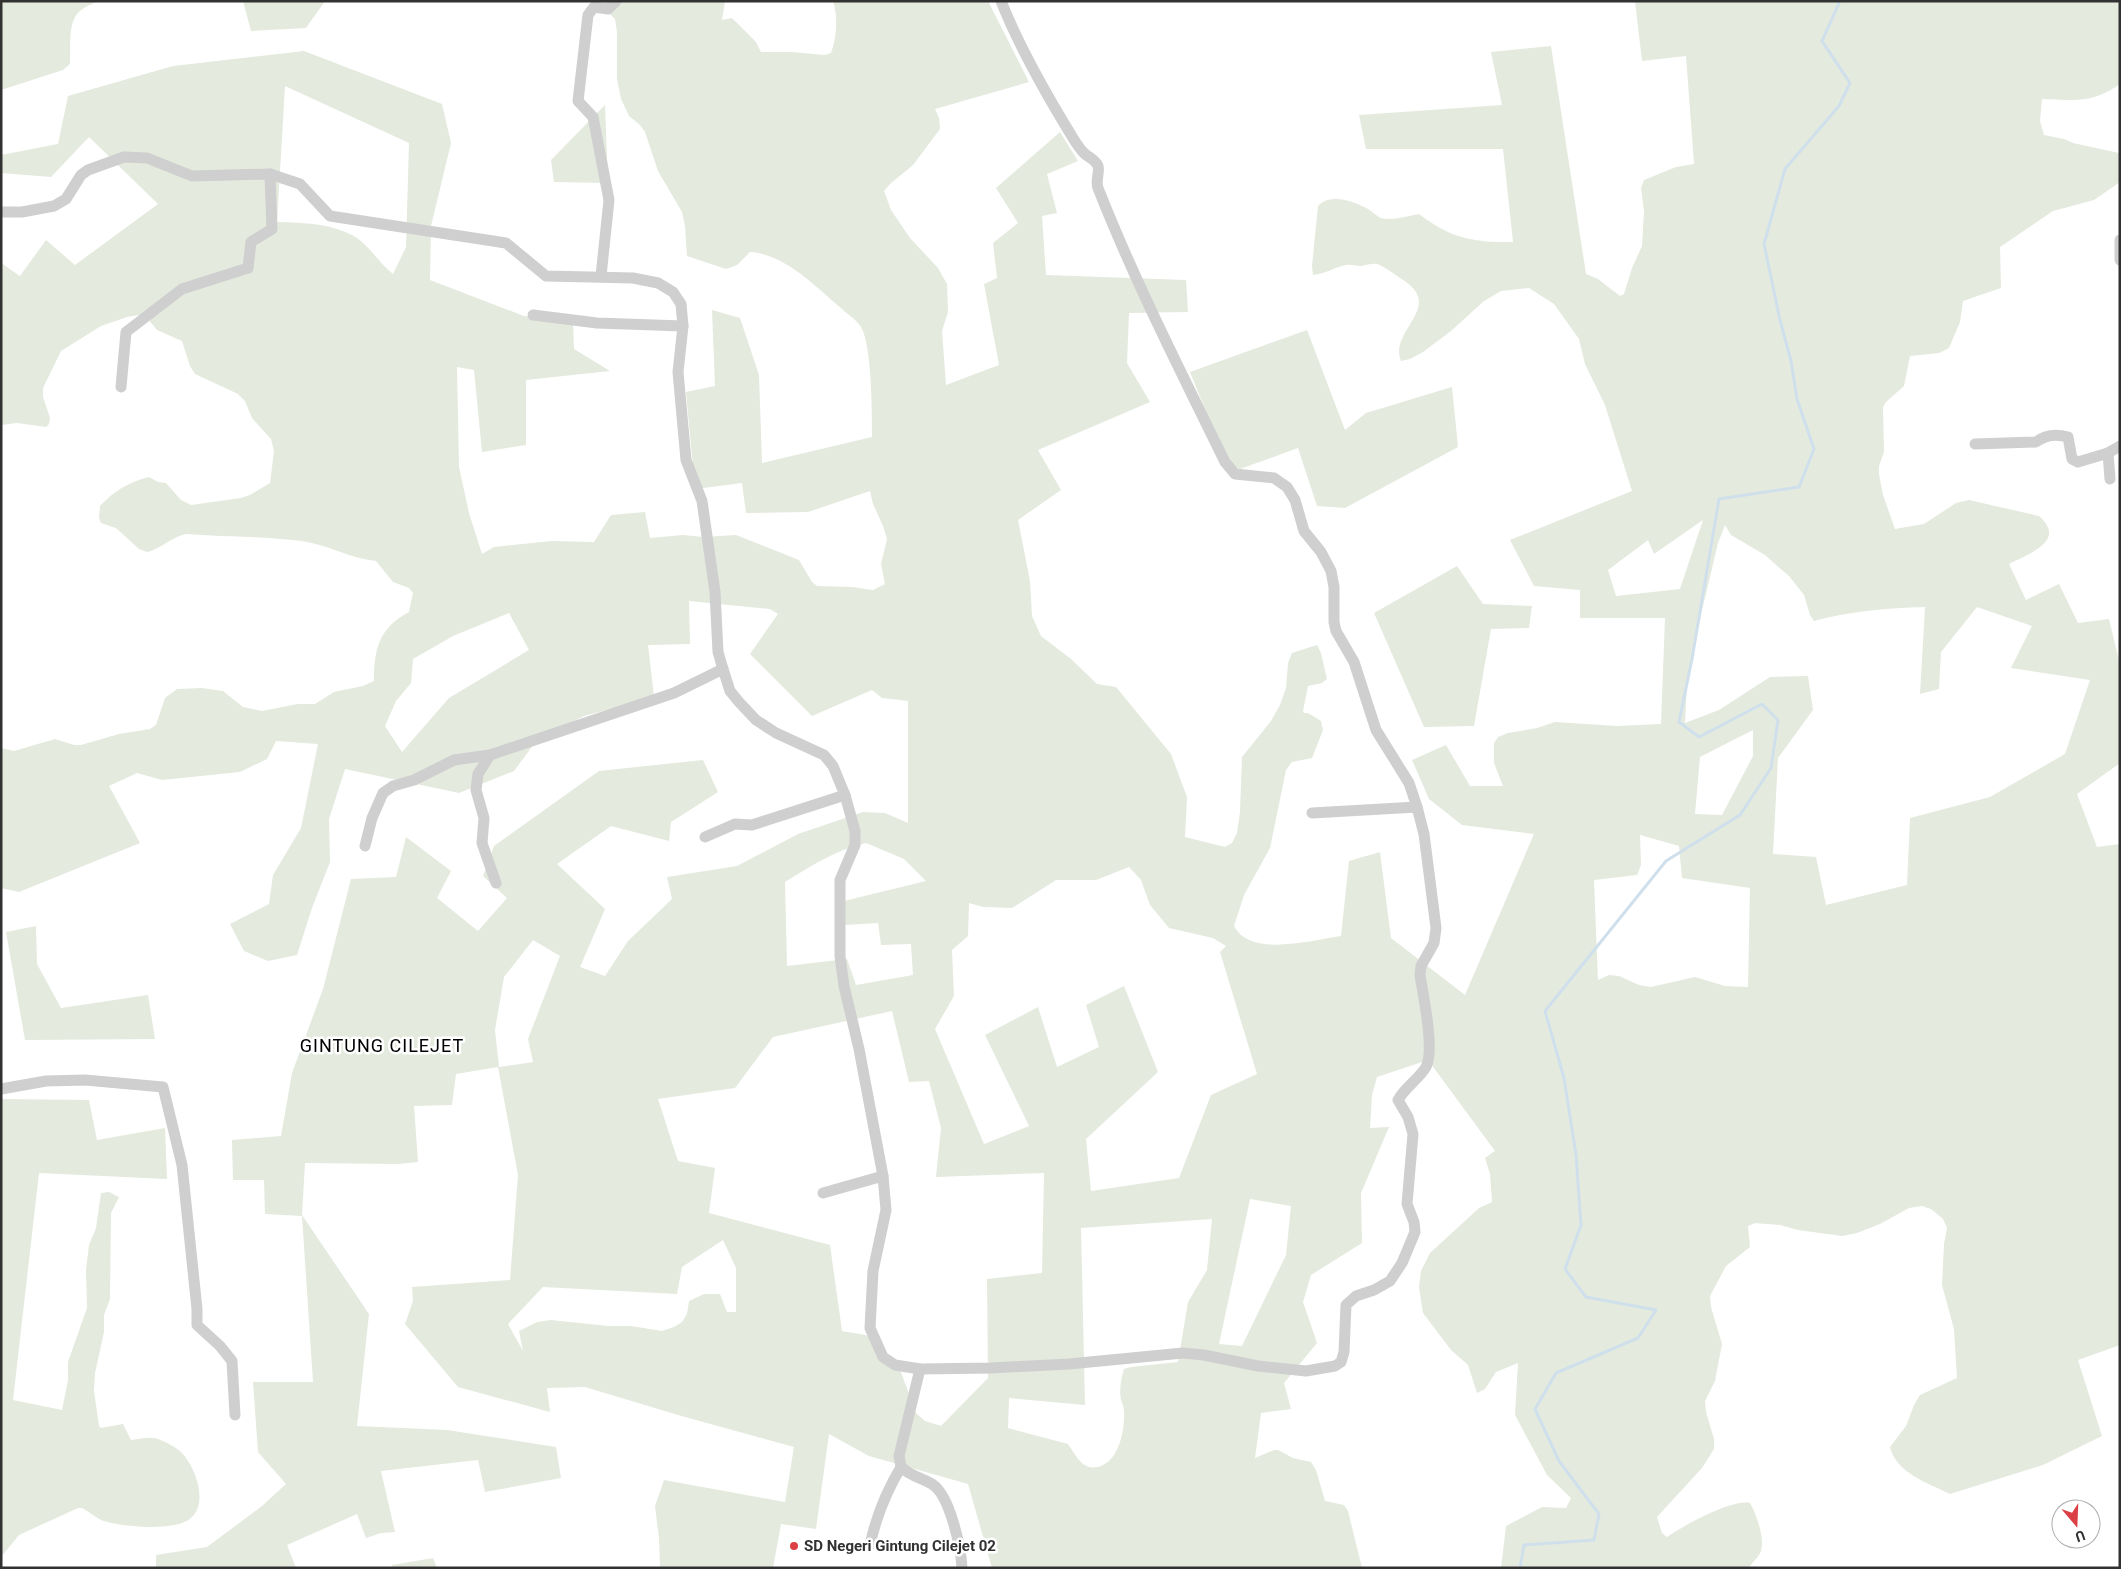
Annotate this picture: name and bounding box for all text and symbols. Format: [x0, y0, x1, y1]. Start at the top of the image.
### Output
district label: GINTUNG CILEJET [300, 1035, 464, 1056]
north arrow [2051, 1499, 2101, 1549]
text: U [2073, 1527, 2087, 1545]
place label: SD Negeri Gintung Cilejet 02 [804, 1537, 996, 1555]
marker: SD Negeri Gintung Cilejet 02 [788, 1540, 800, 1552]

